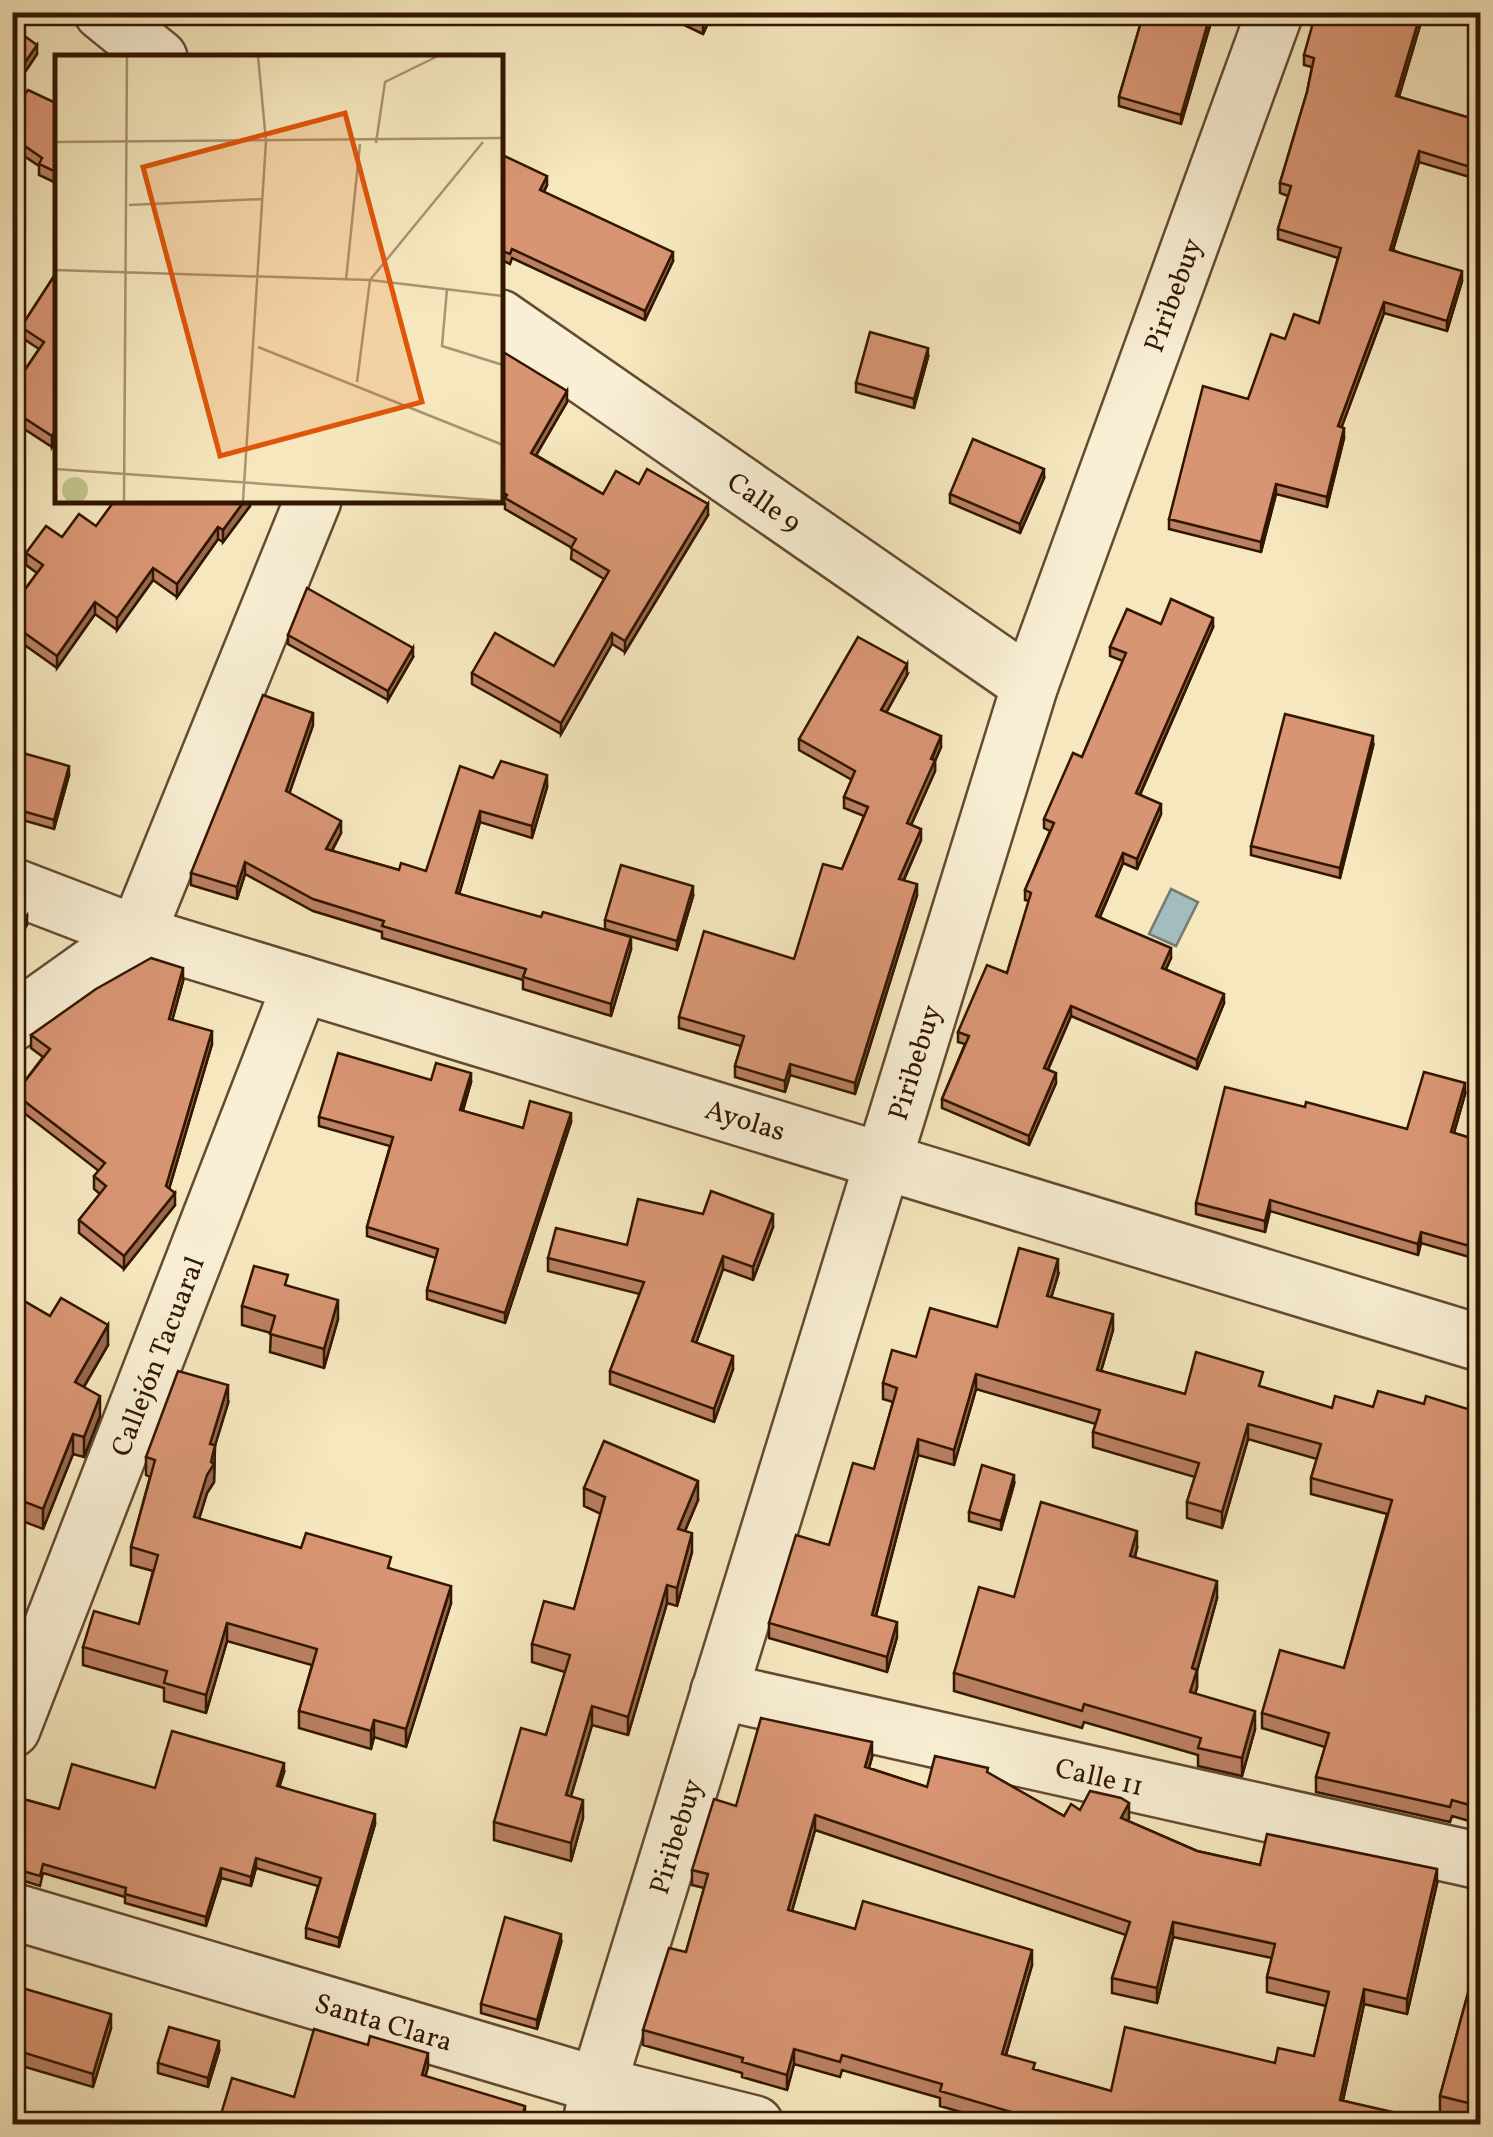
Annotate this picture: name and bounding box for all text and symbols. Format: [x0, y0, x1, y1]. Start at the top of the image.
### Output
inset map [55, 55, 502, 502]
street label: Piribebuy [1136, 233, 1213, 358]
street label: Calle 9 [718, 464, 808, 543]
street label: Piribebuy [880, 1000, 952, 1126]
street label: Ayolas [700, 1091, 790, 1152]
street label: Callejón Tacuaral [103, 1251, 215, 1463]
street label: Calle 11 [1051, 1750, 1147, 1807]
street label: Piribebuy [641, 1774, 713, 1900]
street label: Santa Clara [310, 1985, 457, 2063]

